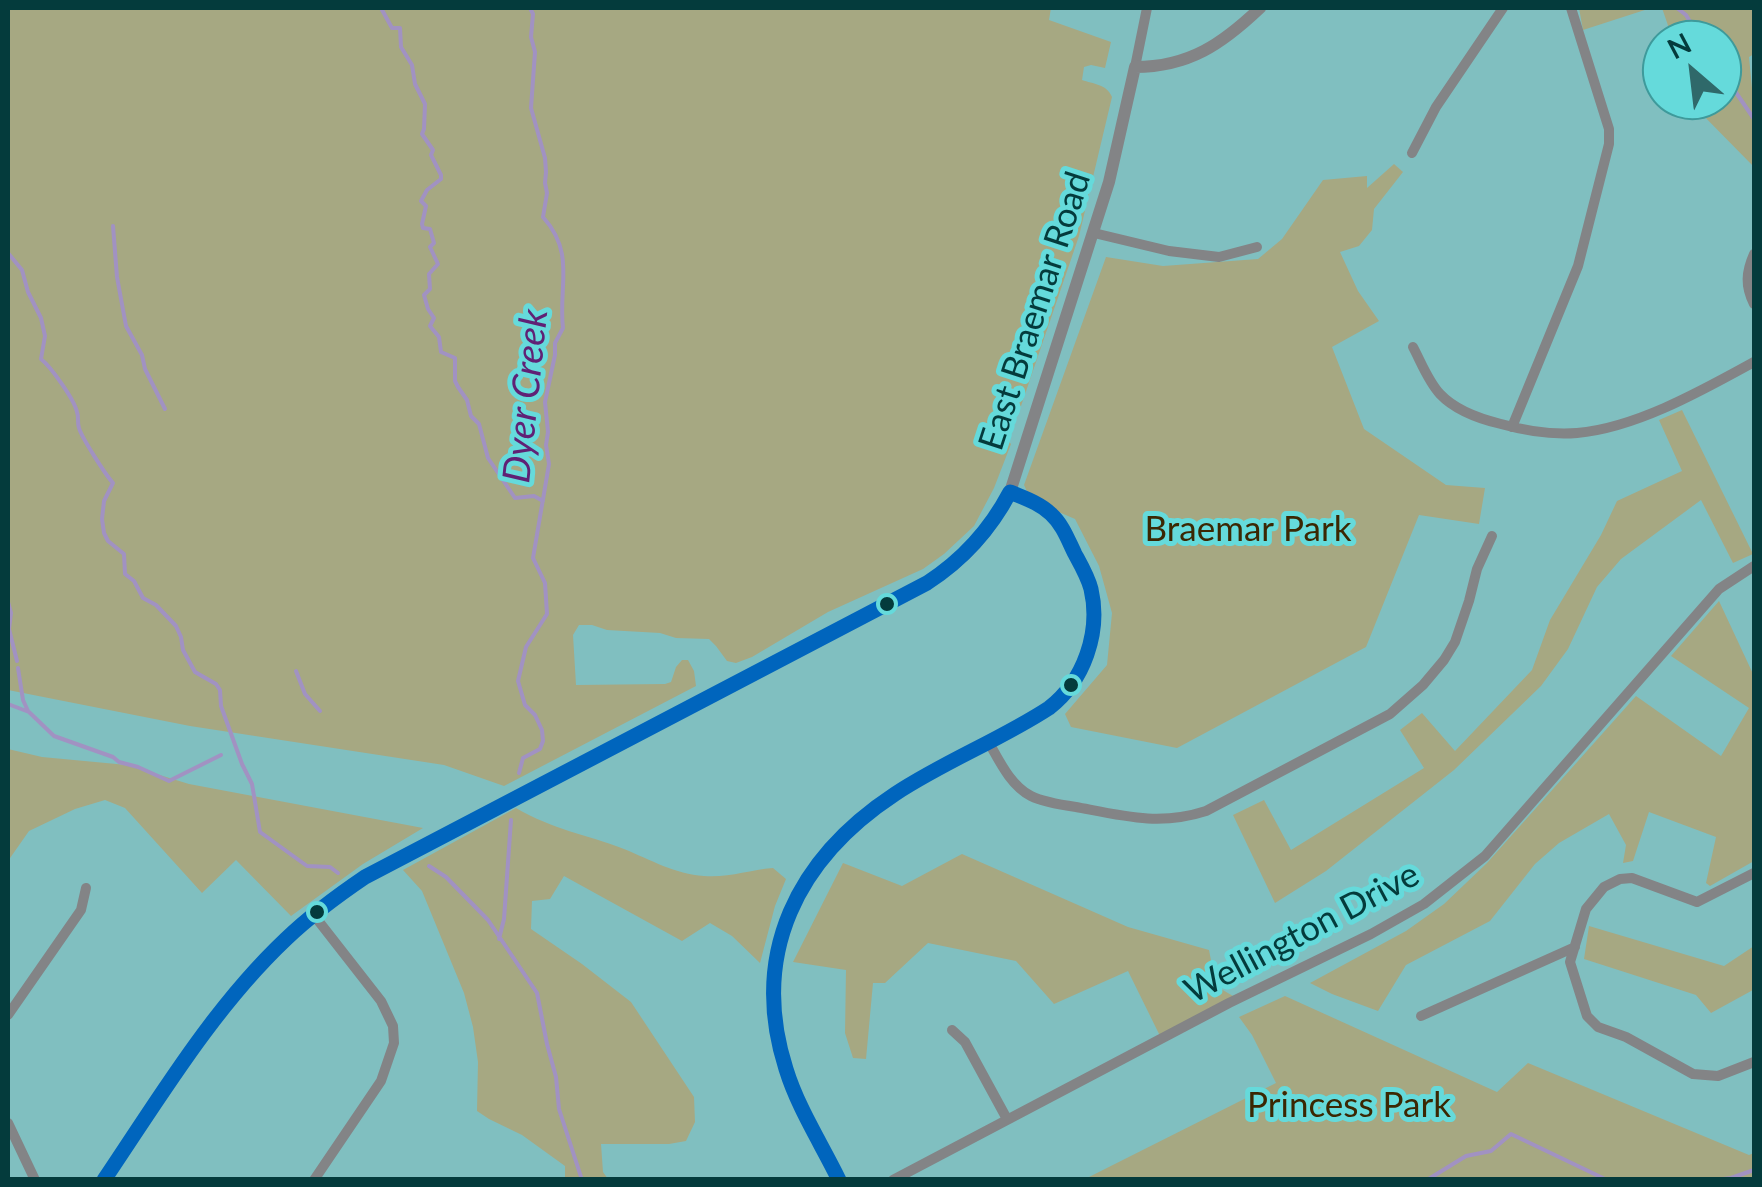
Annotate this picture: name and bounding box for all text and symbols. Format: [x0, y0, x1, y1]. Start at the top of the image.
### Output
north arrow [1642, 20, 1742, 120]
text: N [1661, 25, 1696, 65]
street label: East Braemar Road [970, 167, 1100, 455]
water label: Dyer Creek [494, 307, 558, 485]
park label: Braemar Park [1145, 509, 1351, 551]
unlabelled marker [877, 594, 897, 614]
unlabelled marker [1061, 675, 1081, 695]
street label: Wellington Drive [1178, 854, 1426, 1012]
unlabelled marker [307, 902, 327, 922]
park label: Princess Park [1247, 1085, 1451, 1127]

